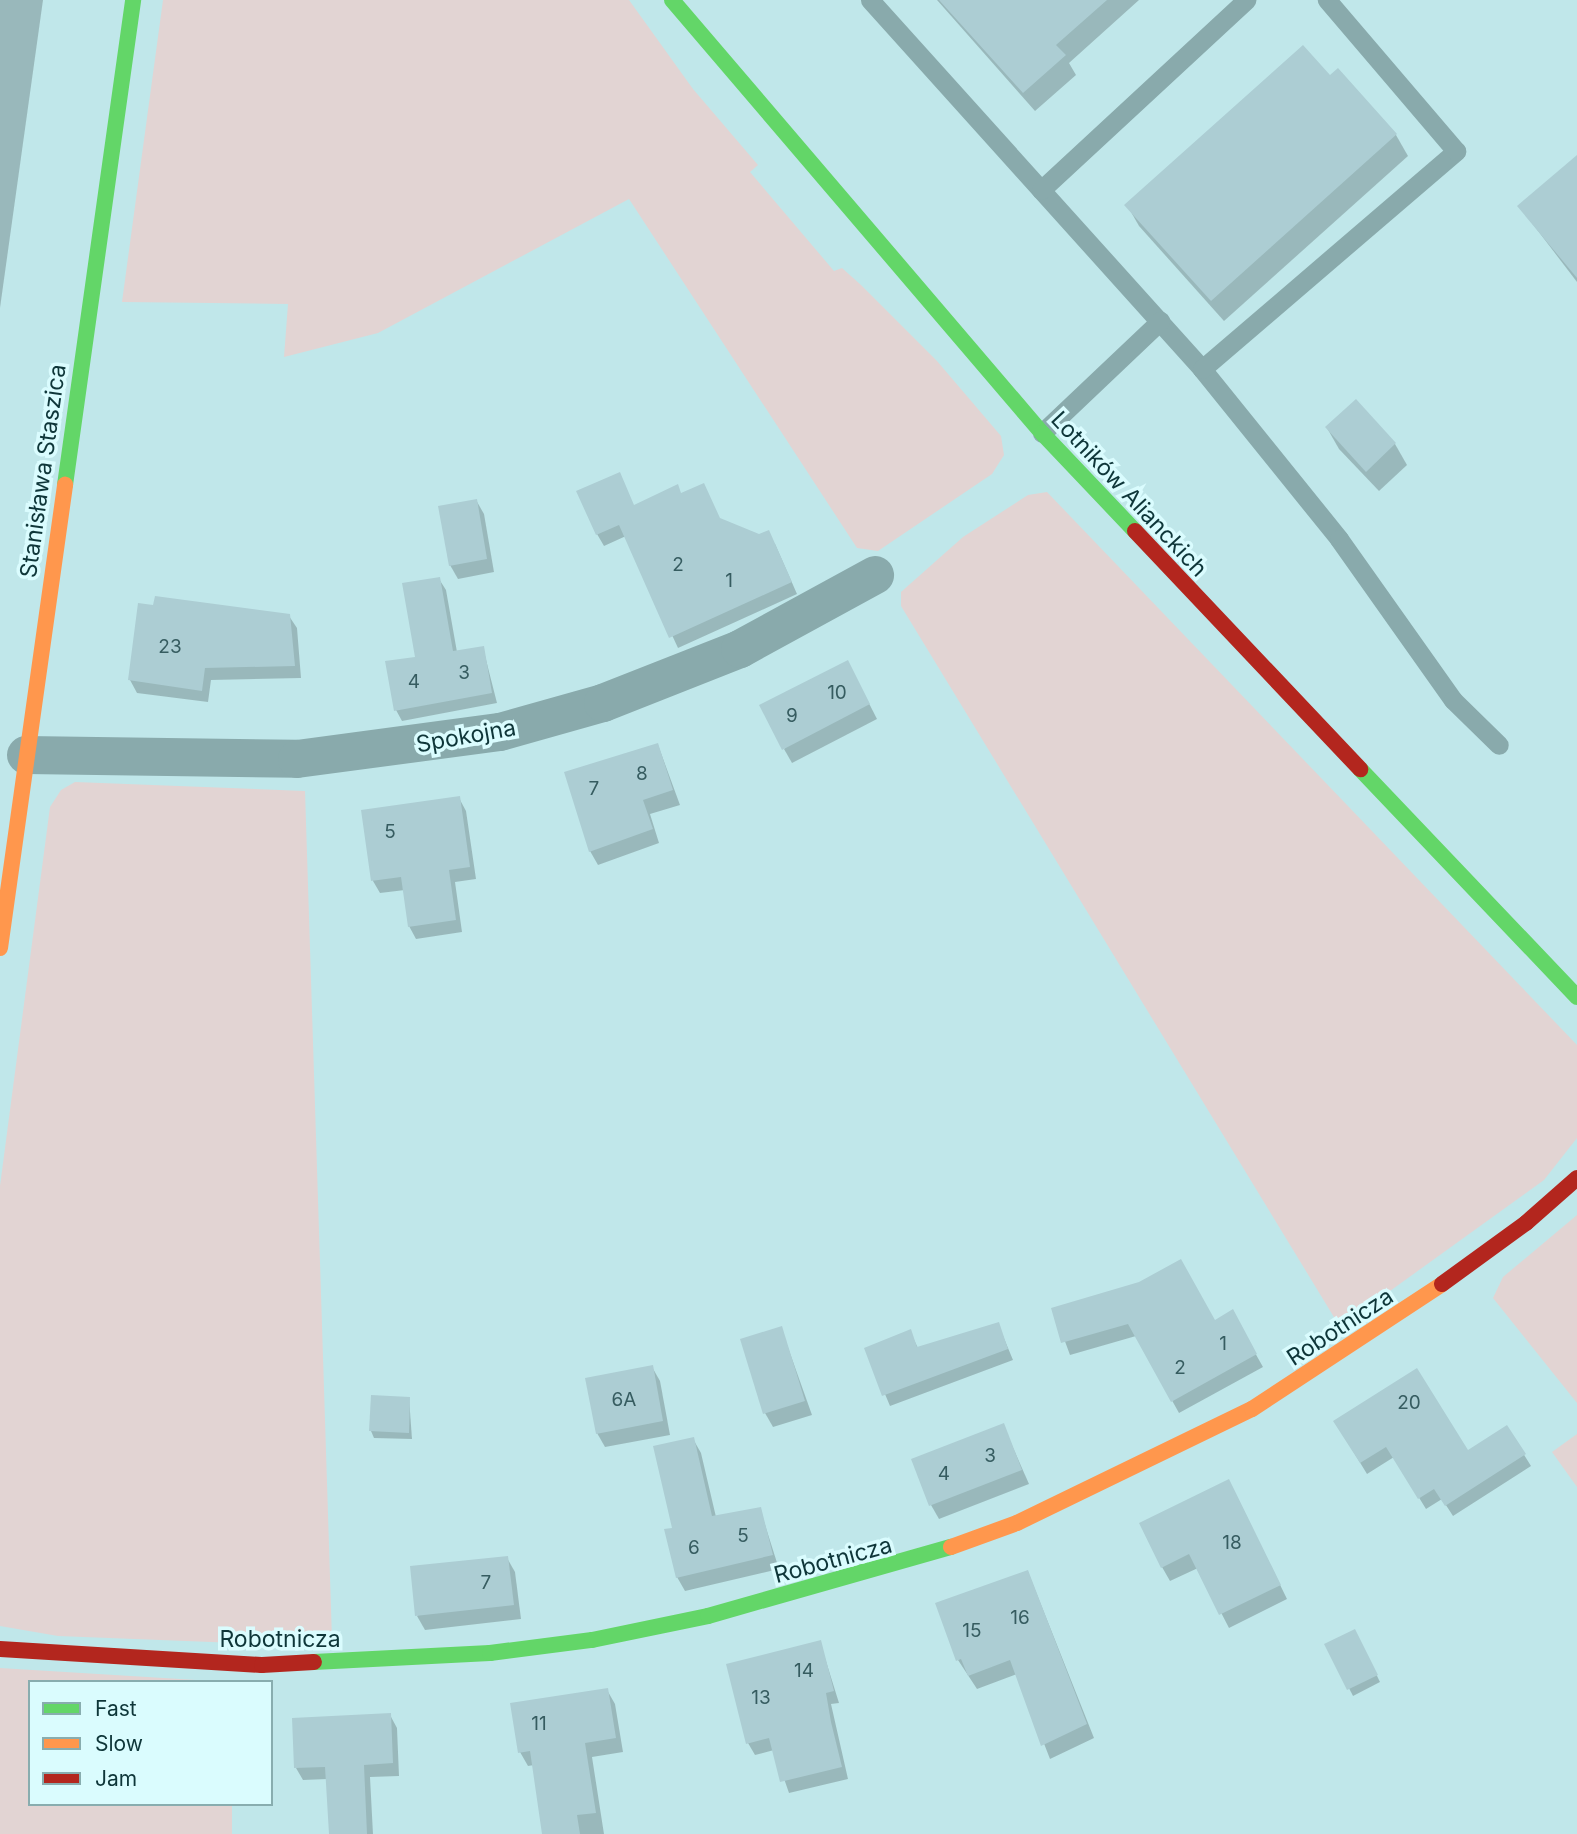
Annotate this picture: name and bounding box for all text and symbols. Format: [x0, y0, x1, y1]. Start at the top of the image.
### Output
street label: Stanisława Staszica [14, 362, 72, 580]
street label: Lotników Alianckich [1045, 406, 1213, 582]
house number: 2 [672, 554, 684, 576]
house number: 1 [725, 570, 733, 592]
house number: 23 [158, 636, 182, 658]
house number: 3 [458, 662, 470, 684]
house number: 4 [408, 671, 420, 693]
house number: 10 [827, 682, 847, 704]
house number: 9 [786, 705, 798, 727]
street label: Spokojna [414, 714, 518, 758]
house number: 8 [636, 763, 648, 785]
house number: 7 [589, 778, 599, 800]
house number: 5 [384, 821, 396, 843]
street label: Robotnicza [1282, 1282, 1398, 1372]
house number: 1 [1219, 1333, 1227, 1355]
house number: 2 [1174, 1357, 1186, 1379]
house number: 6A [612, 1389, 636, 1411]
house number: 20 [1397, 1392, 1421, 1414]
house number: 3 [984, 1445, 996, 1467]
house number: 4 [938, 1463, 950, 1485]
house number: 5 [737, 1525, 749, 1547]
street label: Robotnicza [771, 1531, 895, 1589]
house number: 18 [1222, 1532, 1242, 1554]
house number: 6 [688, 1537, 700, 1559]
house number: 7 [481, 1572, 491, 1594]
house number: 16 [1010, 1607, 1030, 1629]
house number: 15 [962, 1620, 982, 1642]
street label: Robotnicza [219, 1625, 341, 1653]
house number: 14 [794, 1660, 814, 1682]
legend [28, 1680, 273, 1806]
house number: 13 [751, 1687, 771, 1709]
text: Fast [95, 1696, 137, 1721]
house number: 11 [531, 1713, 547, 1735]
text: Slow [95, 1731, 143, 1756]
text: Jam [95, 1766, 137, 1791]

